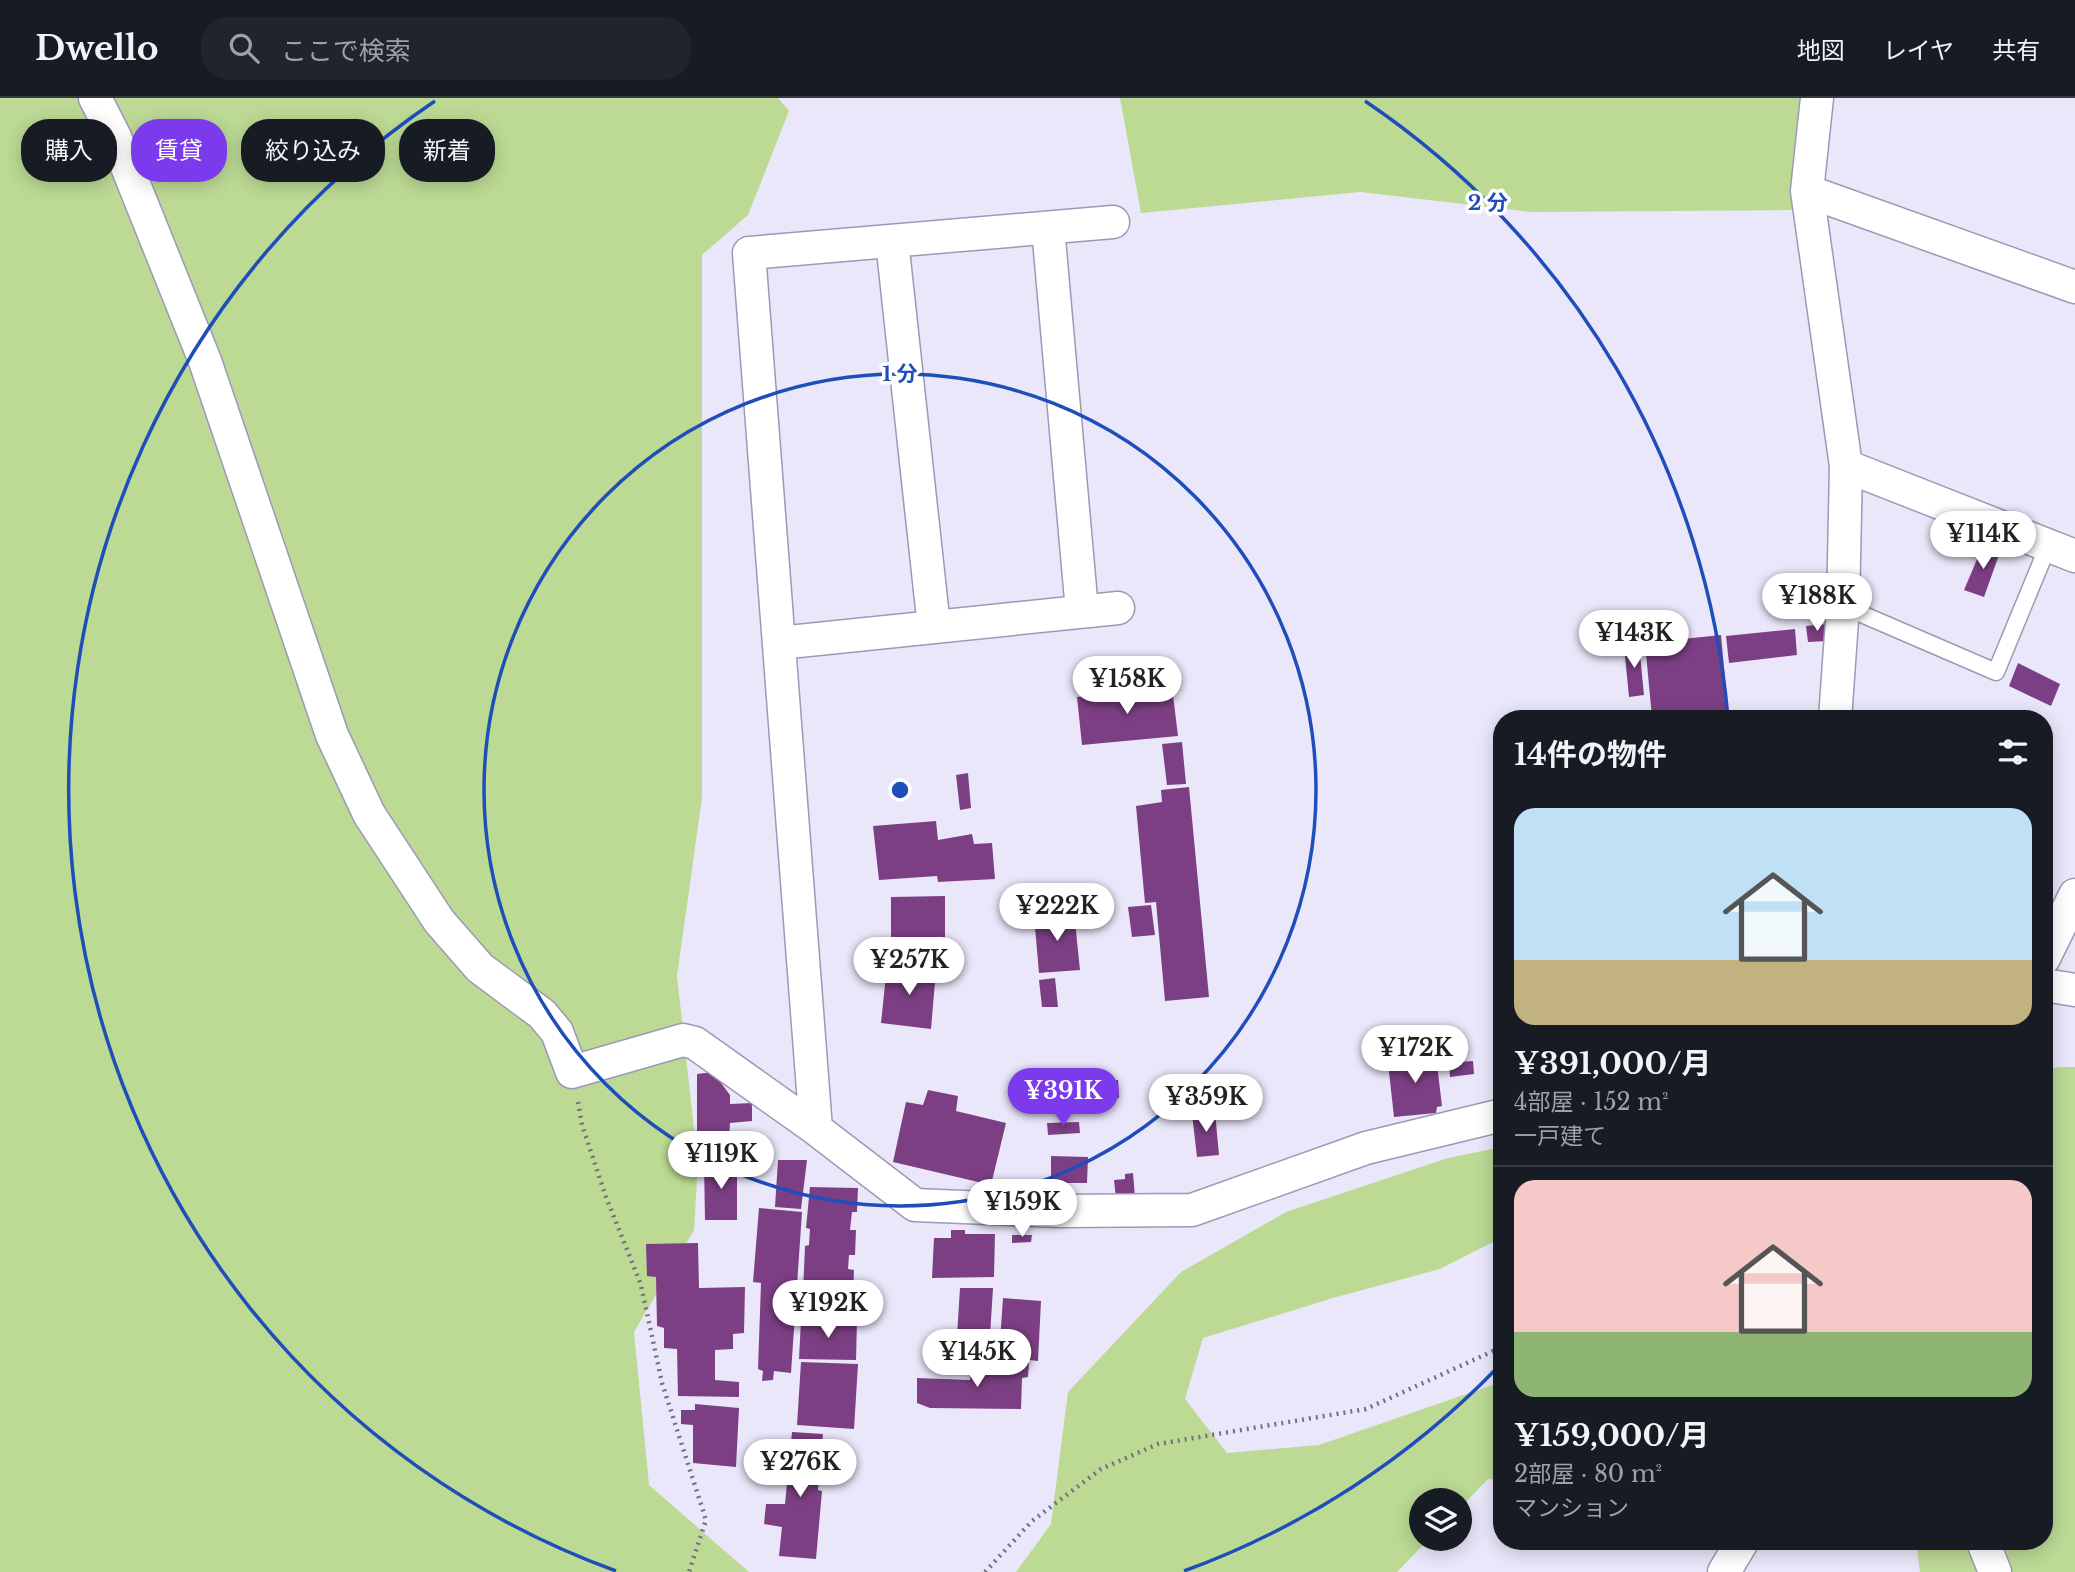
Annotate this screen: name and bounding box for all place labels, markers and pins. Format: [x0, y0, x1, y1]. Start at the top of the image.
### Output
pin: ¥114K [1934, 512, 2032, 571]
pin: ¥188K [1768, 574, 1866, 633]
pin: ¥143K [1585, 610, 1683, 670]
pin: ¥158K [1078, 656, 1176, 716]
centre of rings [888, 778, 912, 802]
pin: ¥222K [1008, 884, 1106, 943]
pin: ¥257K [860, 937, 958, 997]
pin: ¥172K [1366, 1026, 1464, 1085]
pin: ¥391K [1014, 1068, 1112, 1128]
pin: ¥359K [1157, 1074, 1255, 1134]
pin: ¥119K [672, 1132, 770, 1191]
pin: ¥159K [973, 1180, 1071, 1239]
pin: ¥192K [779, 1280, 877, 1340]
pin: ¥145K [928, 1330, 1026, 1389]
pin: ¥276K [751, 1440, 849, 1499]

